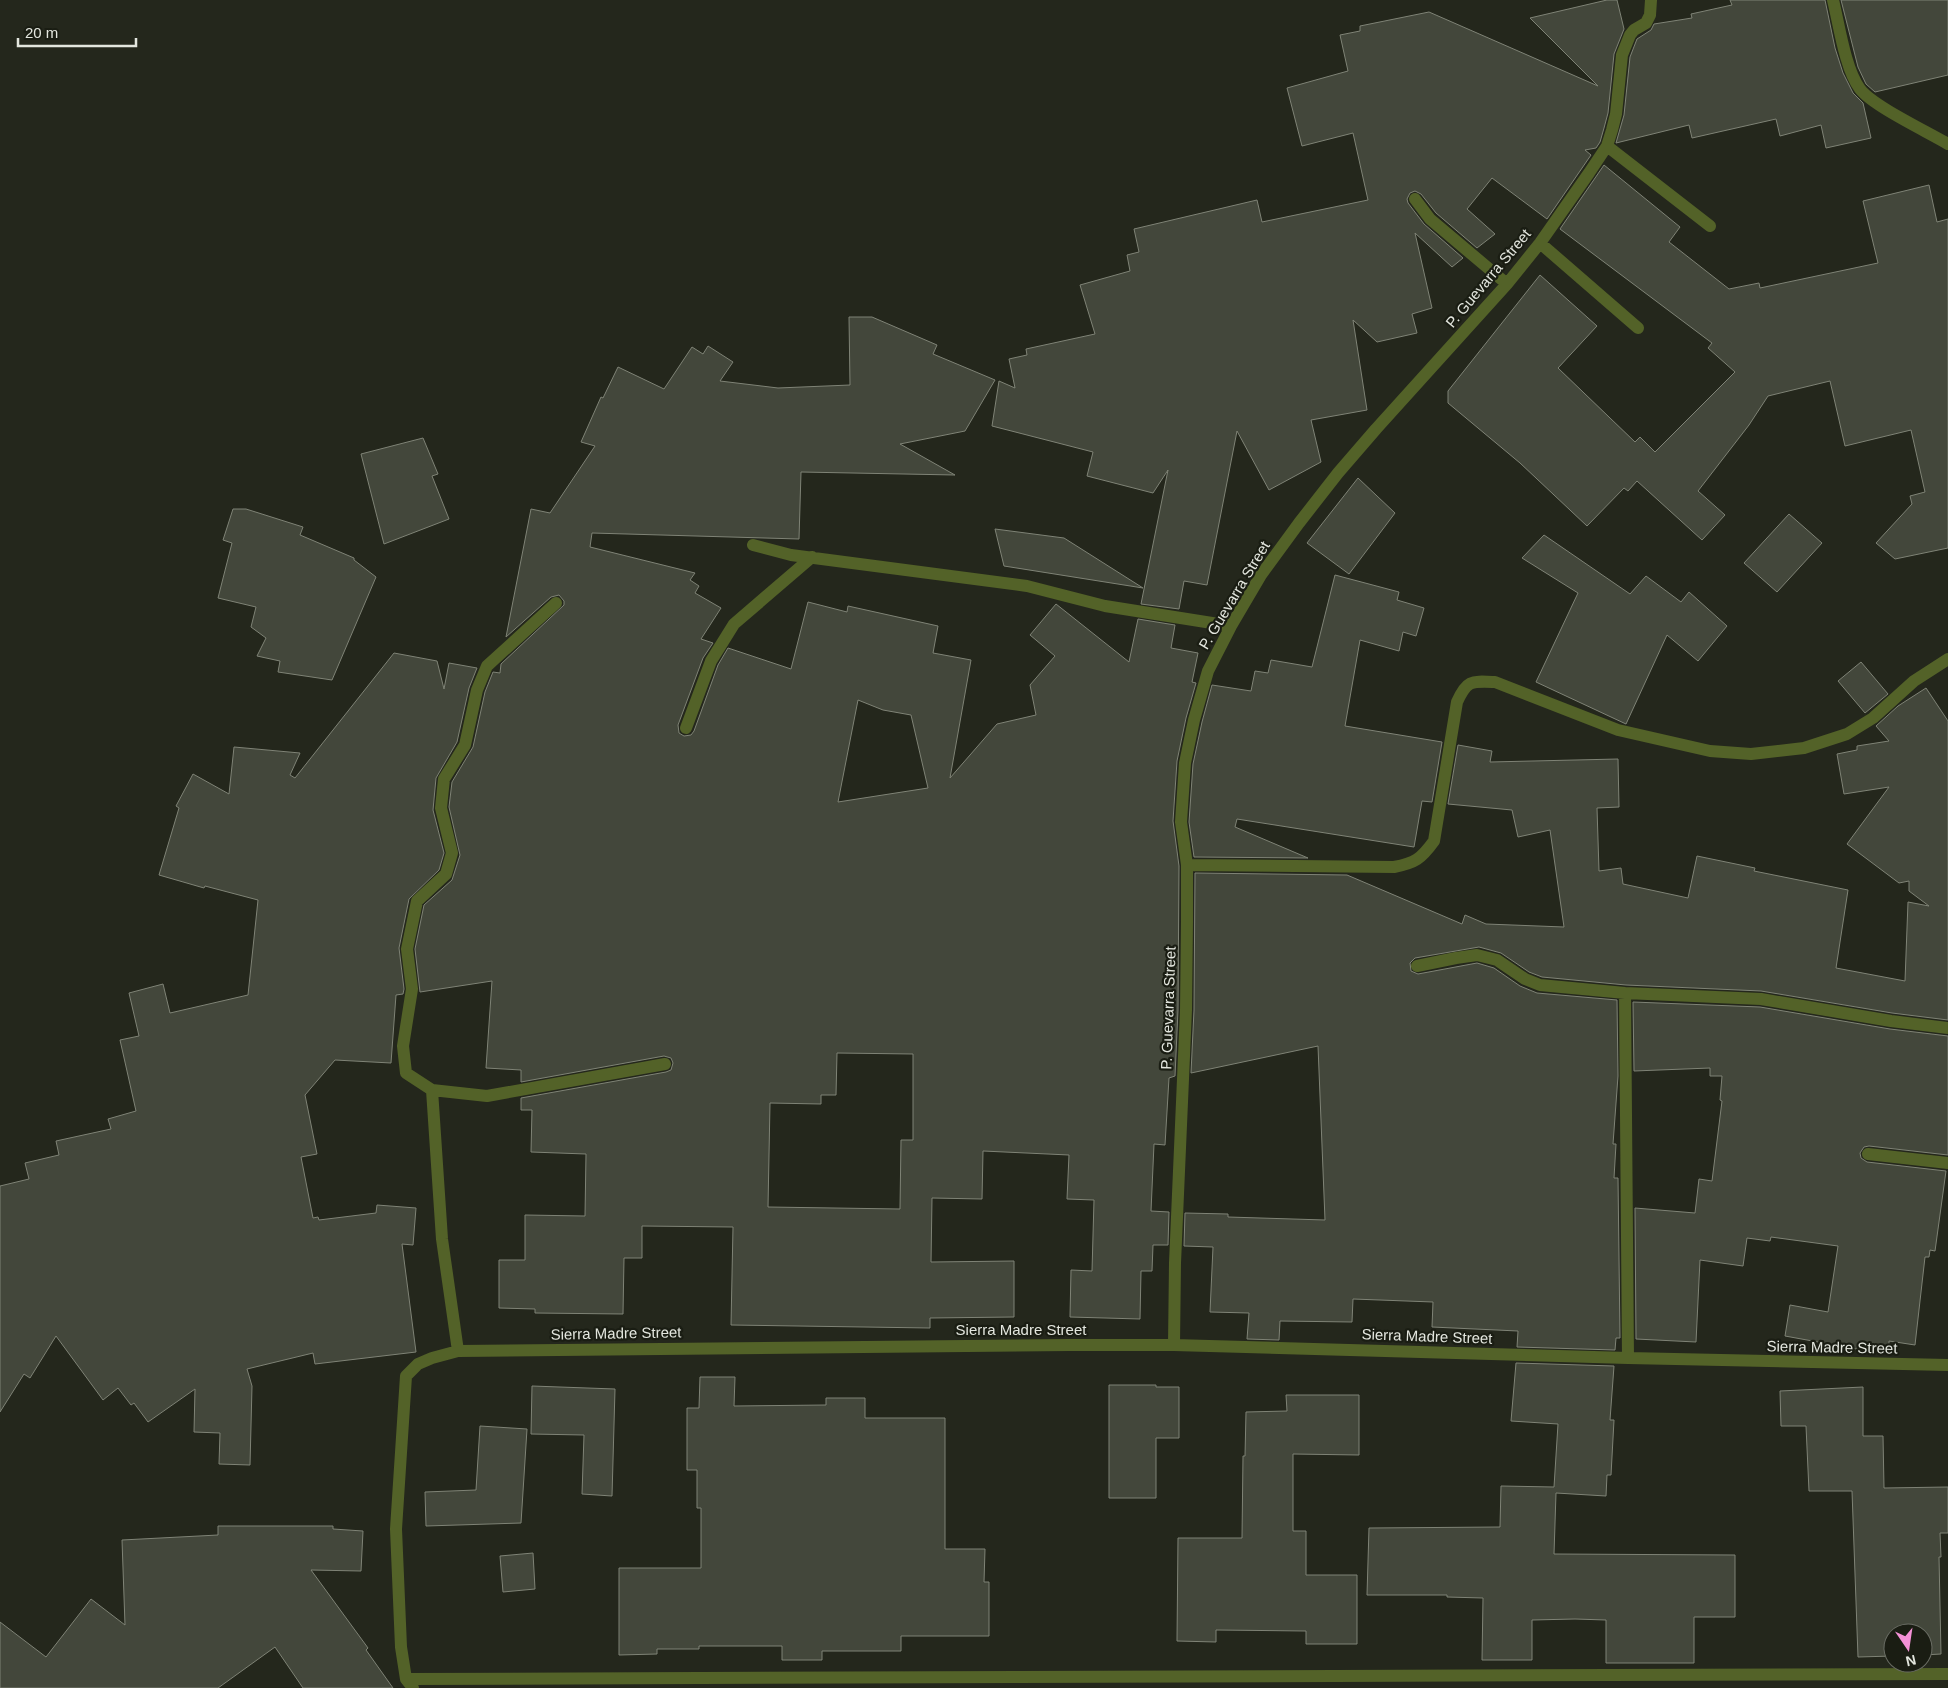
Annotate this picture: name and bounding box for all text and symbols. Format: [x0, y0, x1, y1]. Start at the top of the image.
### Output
scale bar [18, 15, 135, 47]
text: 20 m [25, 24, 58, 41]
street label: P. Guevarra Street [1442, 225, 1535, 331]
street label: P. Guevarra Street [1195, 537, 1273, 652]
street label: P. Guevarra Street [1157, 945, 1179, 1070]
street label: Sierra Madre Street [956, 1321, 1087, 1338]
street label: Sierra Madre Street [550, 1323, 682, 1343]
street label: Sierra Madre Street [1361, 1325, 1494, 1347]
street label: Sierra Madre Street [1766, 1337, 1898, 1357]
north arrow [1883, 1623, 1933, 1673]
text: N [1904, 1652, 1918, 1670]

